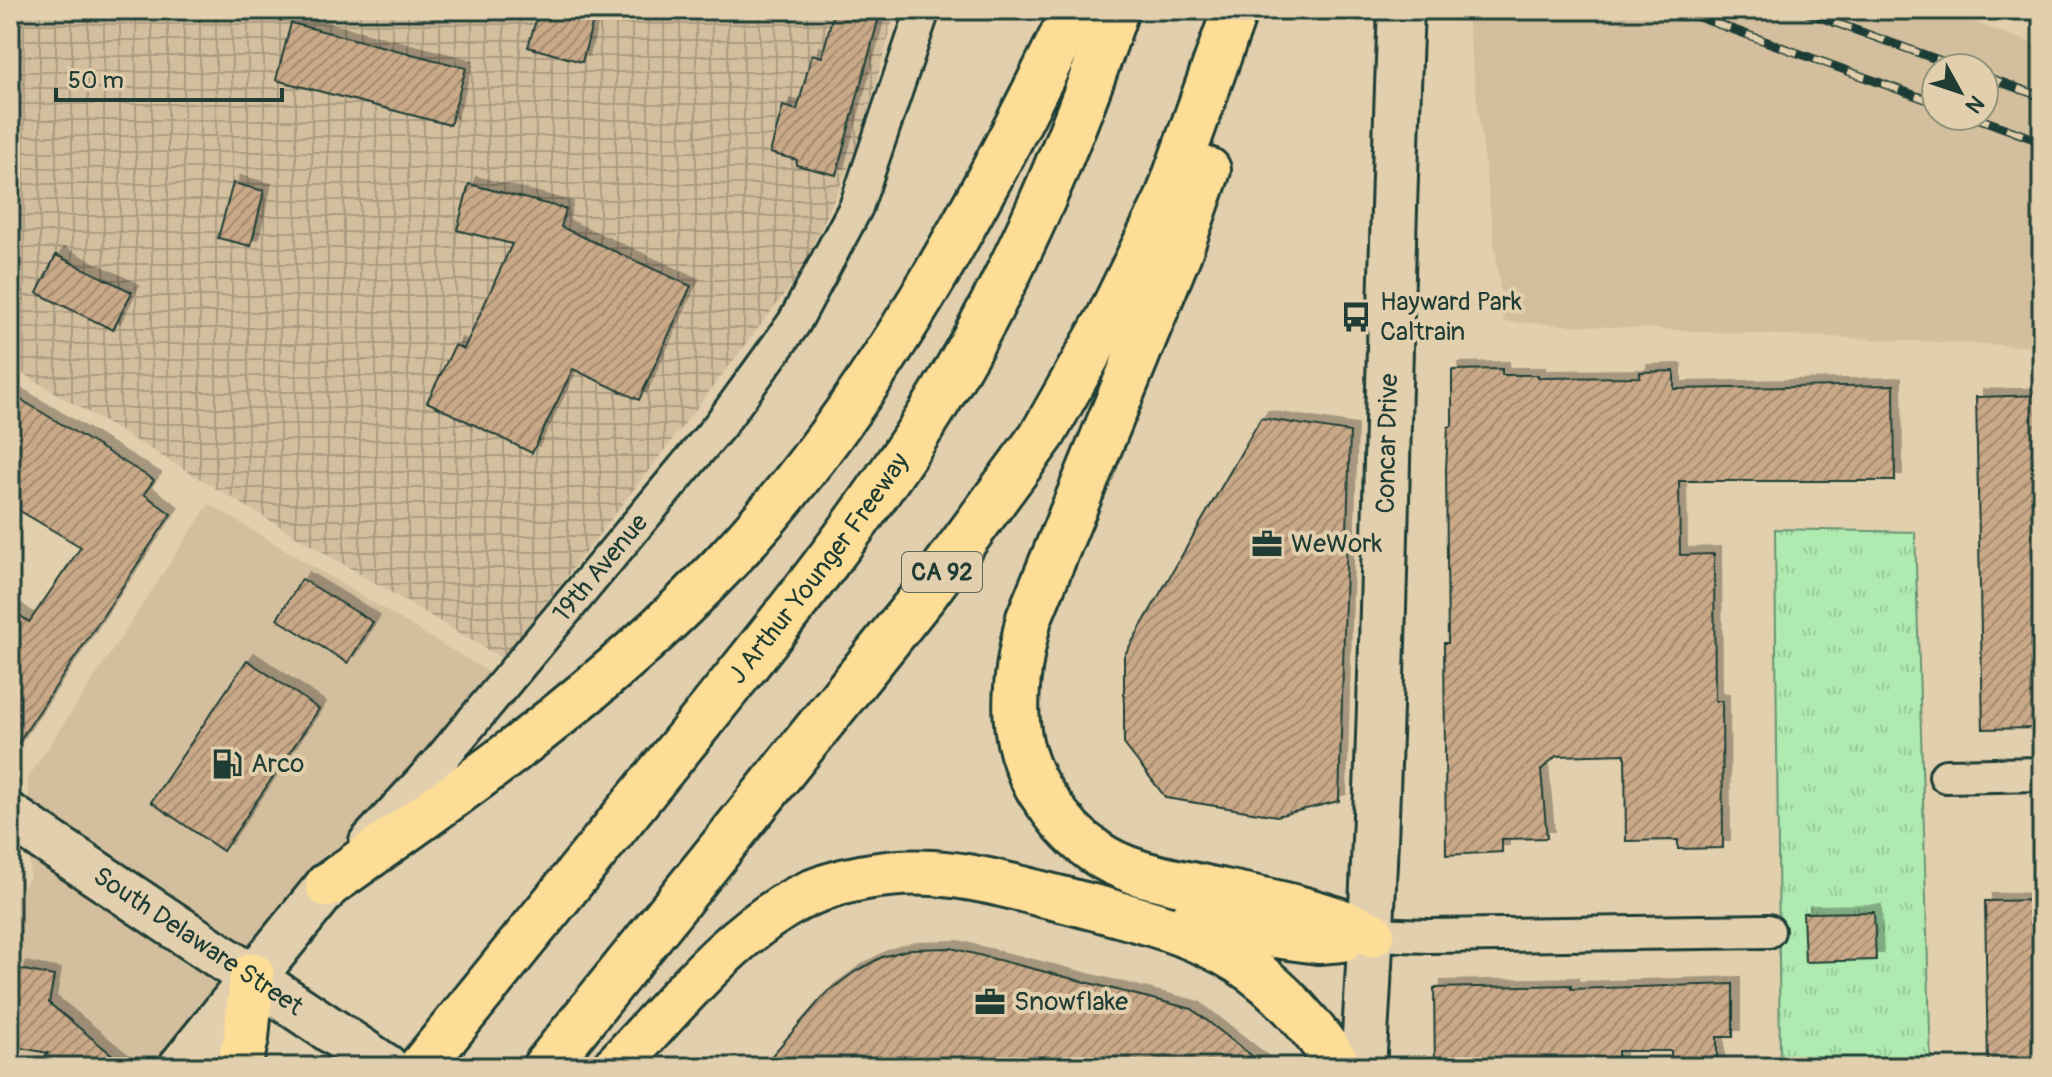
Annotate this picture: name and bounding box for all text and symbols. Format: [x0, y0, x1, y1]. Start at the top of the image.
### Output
scale bar [56, 52, 282, 102]
north arrow [1920, 52, 2000, 132]
text: 50 m [68, 66, 124, 95]
text: N [1959, 90, 1990, 119]
place label: Hayward Park Caltrain [1380, 286, 1522, 348]
bus stop icon: Hayward Park Caltrain [1339, 300, 1373, 334]
street label: Concar Drive [1370, 373, 1405, 514]
street label: J Arthur Younger Freeway [722, 447, 916, 690]
street label: 19th Avenue [546, 507, 655, 629]
office icon: WeWork [1250, 527, 1284, 561]
place label: WeWork [1291, 528, 1382, 560]
road number: CA 92 [902, 552, 982, 592]
fuel station icon: Arco [210, 747, 244, 781]
place label: Arco [251, 748, 304, 780]
street label: South Delaware Street [87, 860, 309, 1023]
office icon: Snowflake [973, 985, 1007, 1019]
place label: Snowflake [1014, 986, 1128, 1018]

